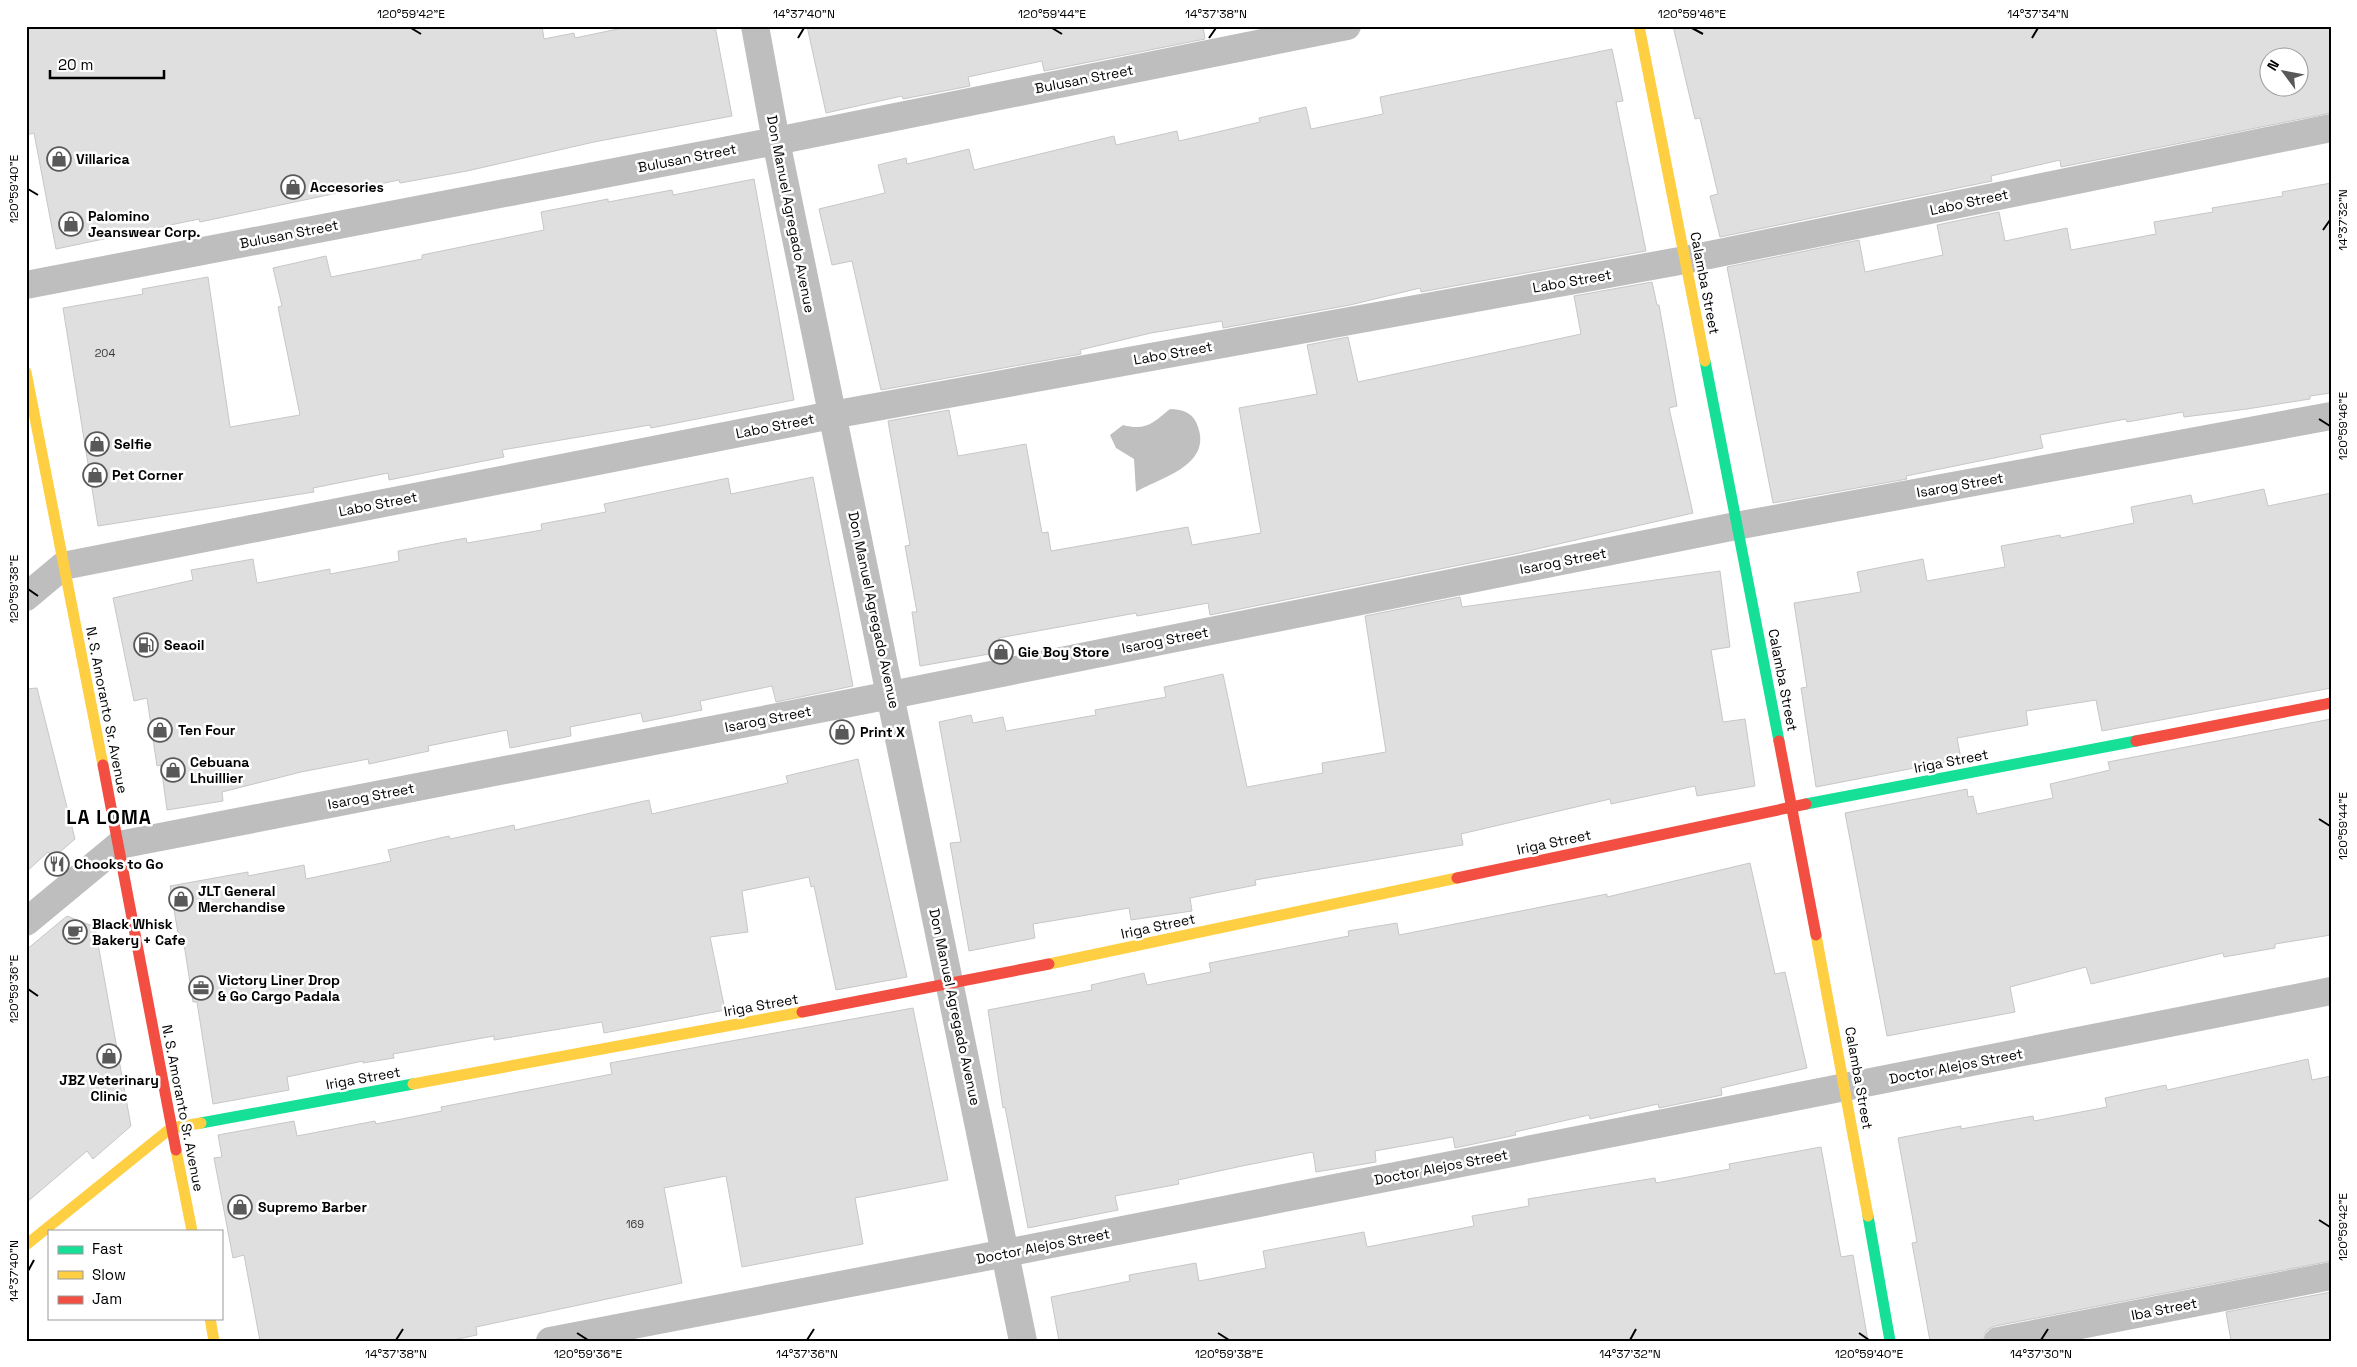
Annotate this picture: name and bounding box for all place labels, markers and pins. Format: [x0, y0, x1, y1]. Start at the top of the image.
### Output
shop icon: Villarica [46, 146, 72, 172]
place label: Villarica [76, 150, 129, 168]
shop icon: Accesories [280, 174, 306, 200]
place label: Accesories [310, 178, 384, 196]
place label: Palomino Jeanswear Corp. [88, 207, 201, 241]
shop icon: Palomino Jeanswear Corp. [58, 211, 84, 237]
shop icon: Selfie [84, 431, 110, 457]
place label: Selfie [114, 435, 152, 453]
shop icon: Pet Corner [82, 462, 108, 488]
place label: Pet Corner [112, 466, 184, 484]
fuel station icon: Seaoil [133, 632, 159, 658]
place label: Seaoil [164, 636, 205, 654]
shop icon: Gie Boy Store [988, 639, 1014, 665]
place label: Gie Boy Store [1018, 643, 1109, 661]
shop icon: Ten Four [147, 717, 173, 743]
shop icon: Print X [829, 719, 855, 745]
place label: Ten Four [178, 721, 236, 739]
place label: Print X [860, 723, 905, 741]
place label: Cebuana Lhuillier [190, 753, 249, 787]
shop icon: Cebuana Lhuillier [160, 757, 186, 783]
restaurant icon: Chooks to Go [44, 851, 70, 877]
place label: Chooks to Go [74, 855, 163, 873]
place label: JLT General Merchandise [198, 882, 285, 916]
shop icon: JLT General Merchandise [168, 886, 194, 912]
place label: Black Whisk Bakery + Cafe [92, 915, 185, 949]
cafe icon: Black Whisk Bakery + Cafe [62, 919, 88, 945]
place label: Victory Liner Drop & Go Cargo Padala [218, 971, 340, 1005]
office icon: Victory Liner Drop & Go Cargo Padala [188, 975, 214, 1001]
shop icon: JBZ Veterinary Clinic [96, 1043, 122, 1069]
place label: JBZ Veterinary Clinic [59, 1071, 159, 1105]
shop icon: Supremo Barber [227, 1194, 253, 1220]
place label: Supremo Barber [258, 1198, 367, 1216]

